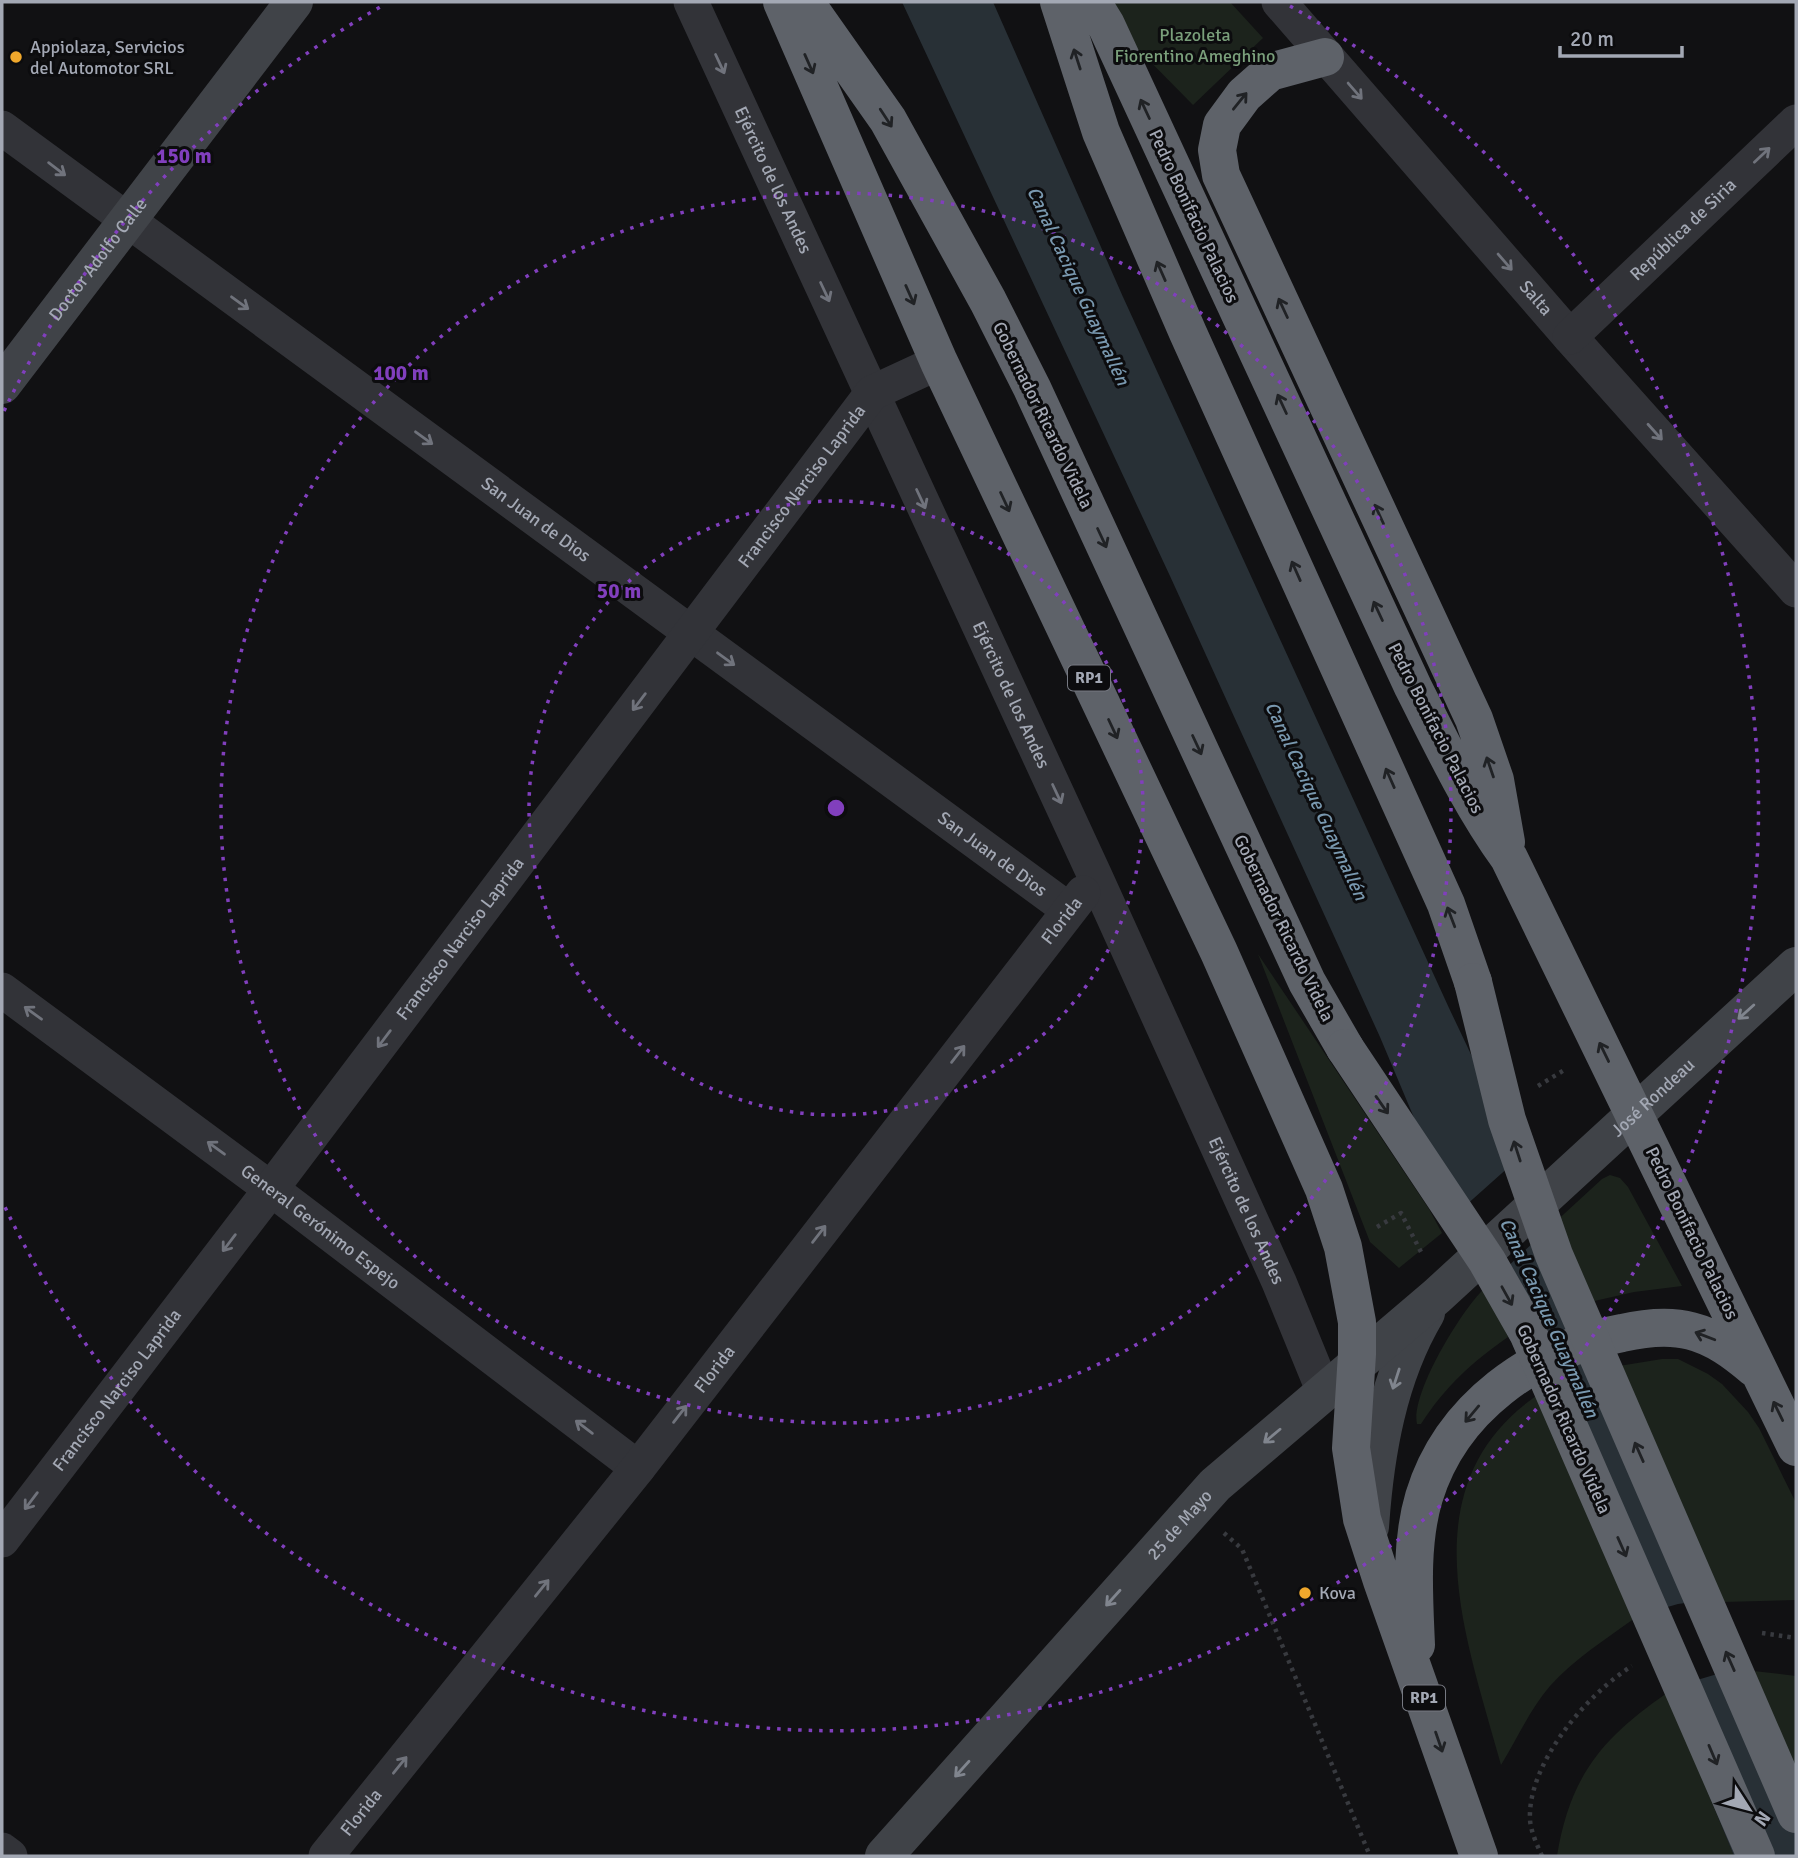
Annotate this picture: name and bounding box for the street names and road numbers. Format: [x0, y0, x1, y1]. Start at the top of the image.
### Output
street label: Ejército de los Andes [730, 103, 817, 257]
street label: Pedro Bonifacio Palacios [1144, 126, 1244, 306]
street label: República de Siria [1625, 174, 1741, 285]
street label: Doctor Adolfo Calle [44, 193, 152, 325]
street label: Salta [1515, 276, 1557, 320]
street label: Gobernador Ricardo Videla [988, 318, 1098, 512]
street label: Francisco Narciso Laprida [733, 400, 870, 572]
street label: San Juan de Dios [477, 472, 595, 567]
street label: Ejército de los Andes [968, 618, 1055, 772]
street label: Pedro Bonifacio Palacios [1383, 639, 1489, 817]
road number: RP1 [1068, 666, 1110, 691]
street label: San Juan de Dios [933, 807, 1052, 901]
street label: Gobernador Ricardo Videla [1229, 831, 1339, 1025]
street label: Francisco Narciso Laprida [391, 853, 529, 1024]
street label: Florida [1036, 892, 1087, 949]
street label: José Rondeau [1607, 1054, 1699, 1141]
street label: Ejército de los Andes [1204, 1133, 1290, 1288]
street label: Pedro Bonifacio Palacios [1641, 1143, 1743, 1323]
street label: General Gerónimo Espejo [237, 1160, 405, 1294]
street label: Francisco Narciso Laprida [48, 1305, 186, 1475]
street label: Gobernador Ricardo Videla [1512, 1321, 1616, 1517]
street label: Florida [689, 1341, 740, 1397]
street label: 25 de Mayo [1142, 1485, 1217, 1564]
road number: RP1 [1403, 1686, 1445, 1710]
street label: Florida [335, 1784, 387, 1840]

